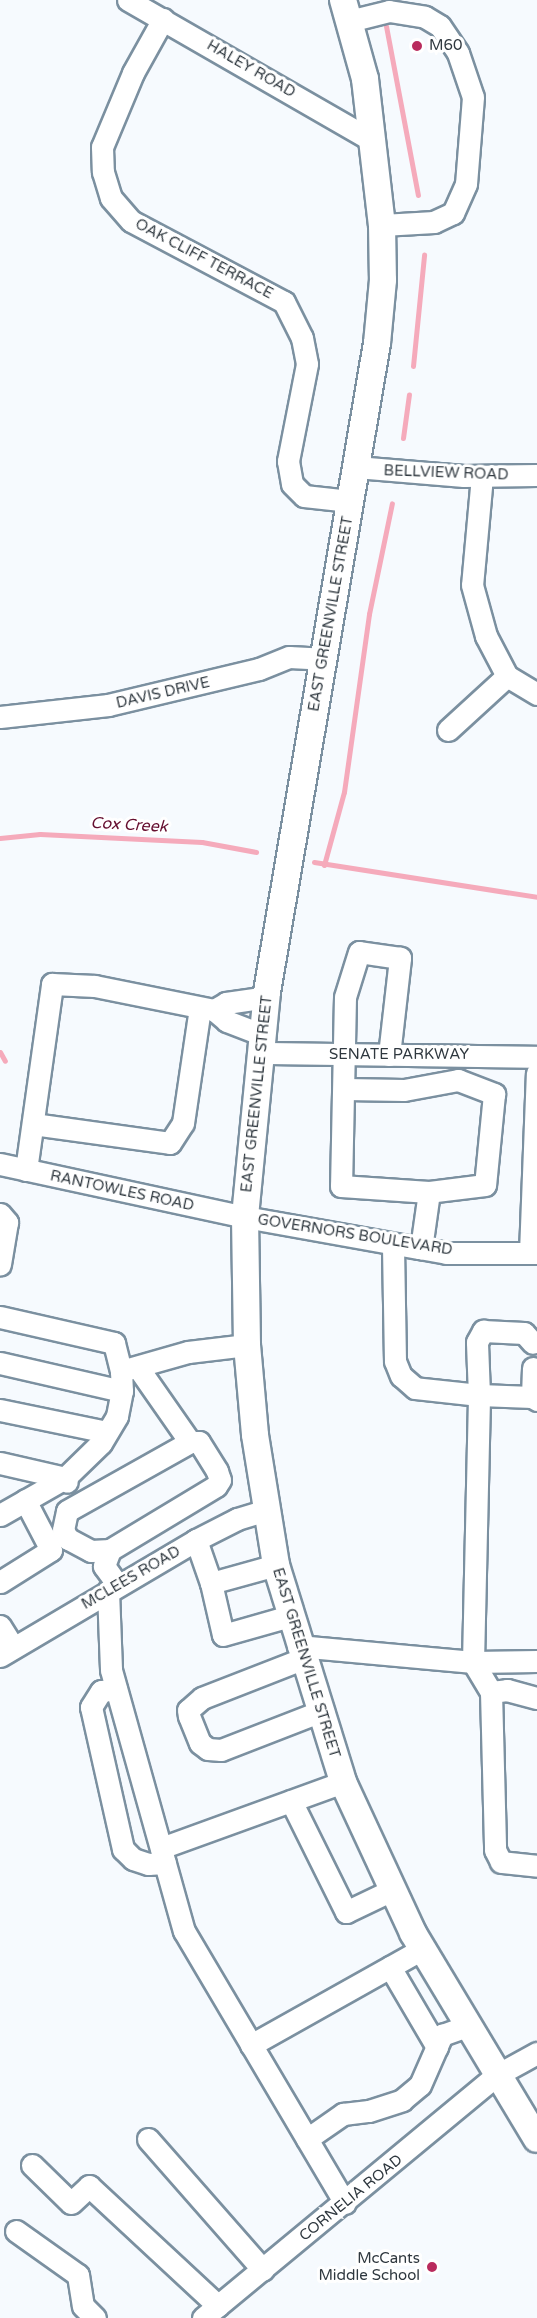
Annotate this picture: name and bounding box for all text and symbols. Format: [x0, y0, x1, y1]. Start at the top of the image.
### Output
street label: HALEY ROAD [204, 36, 298, 102]
place label: M60 [429, 37, 462, 55]
marker: M60 [410, 39, 424, 53]
street label: OAK CLIFF TERRACE [132, 215, 276, 303]
street label: BELLVIEW ROAD [383, 462, 509, 484]
street label: EAST GREENVILLE STREET [305, 515, 357, 713]
street label: DAVIS DRIVE [114, 673, 212, 713]
water label: Cox Creek [90, 813, 168, 837]
street label: EAST GREENVILLE STREET [238, 995, 276, 1193]
street label: SENATE PARKWAY [329, 1046, 469, 1064]
street label: RANTOWLES ROAD [48, 1167, 196, 1215]
street label: GOVERNORS BOULEVARD [256, 1211, 454, 1259]
street label: MCLEES ROAD [78, 1542, 184, 1614]
street label: EAST GREENVILLE STREET [268, 1566, 344, 1760]
street label: CORNELIA ROAD [296, 2151, 406, 2245]
place label: McCants Middle School [319, 2249, 420, 2284]
marker: McCants Middle School [425, 2260, 439, 2274]

